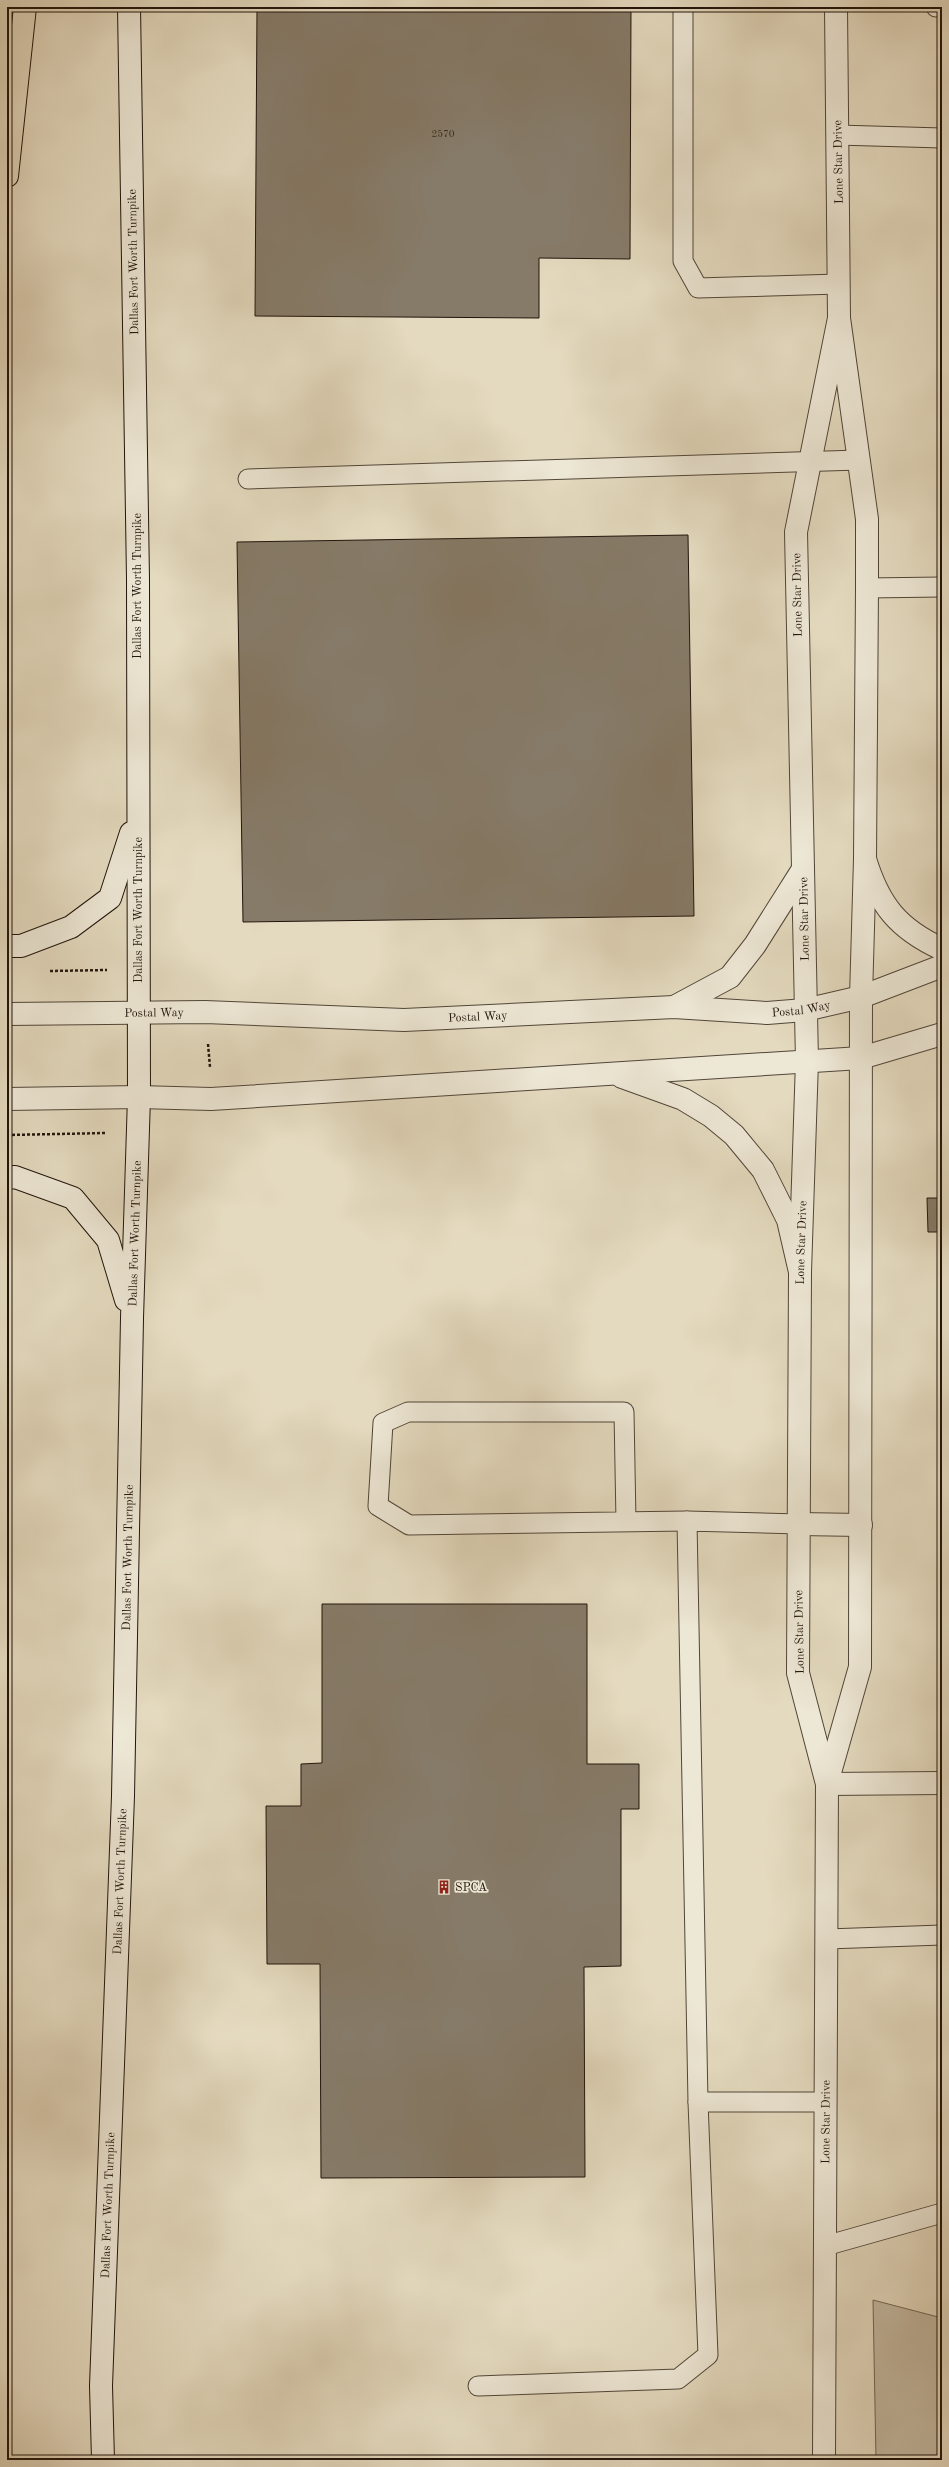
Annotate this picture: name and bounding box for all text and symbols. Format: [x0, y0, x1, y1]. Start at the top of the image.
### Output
street label: Lone Star Drive [832, 119, 846, 204]
house number: 2570 [431, 129, 455, 139]
street label: Dallas Fort Worth Turnpike [127, 188, 141, 335]
street label: Dallas Fort Worth Turnpike [132, 512, 144, 659]
street label: Lone Star Drive [791, 552, 805, 637]
street label: Dallas Fort Worth Turnpike [133, 836, 145, 983]
street label: Lone Star Drive [798, 876, 812, 961]
street label: Postal Way [771, 999, 832, 1020]
street label: Postal Way [124, 1007, 184, 1020]
street label: Postal Way [448, 1010, 508, 1025]
street label: Dallas Fort Worth Turnpike [127, 1160, 144, 1307]
street label: Lone Star Drive [795, 1200, 809, 1285]
street label: Dallas Fort Worth Turnpike [121, 1484, 136, 1631]
street label: Lone Star Drive [793, 1589, 807, 1674]
street label: Dallas Fort Worth Turnpike [112, 1808, 130, 1955]
building icon: SPCA [436, 1879, 452, 1895]
place label: SPCA [455, 1882, 487, 1894]
street label: Lone Star Drive [820, 2079, 833, 2164]
street label: Dallas Fort Worth Turnpike [100, 2131, 117, 2279]

